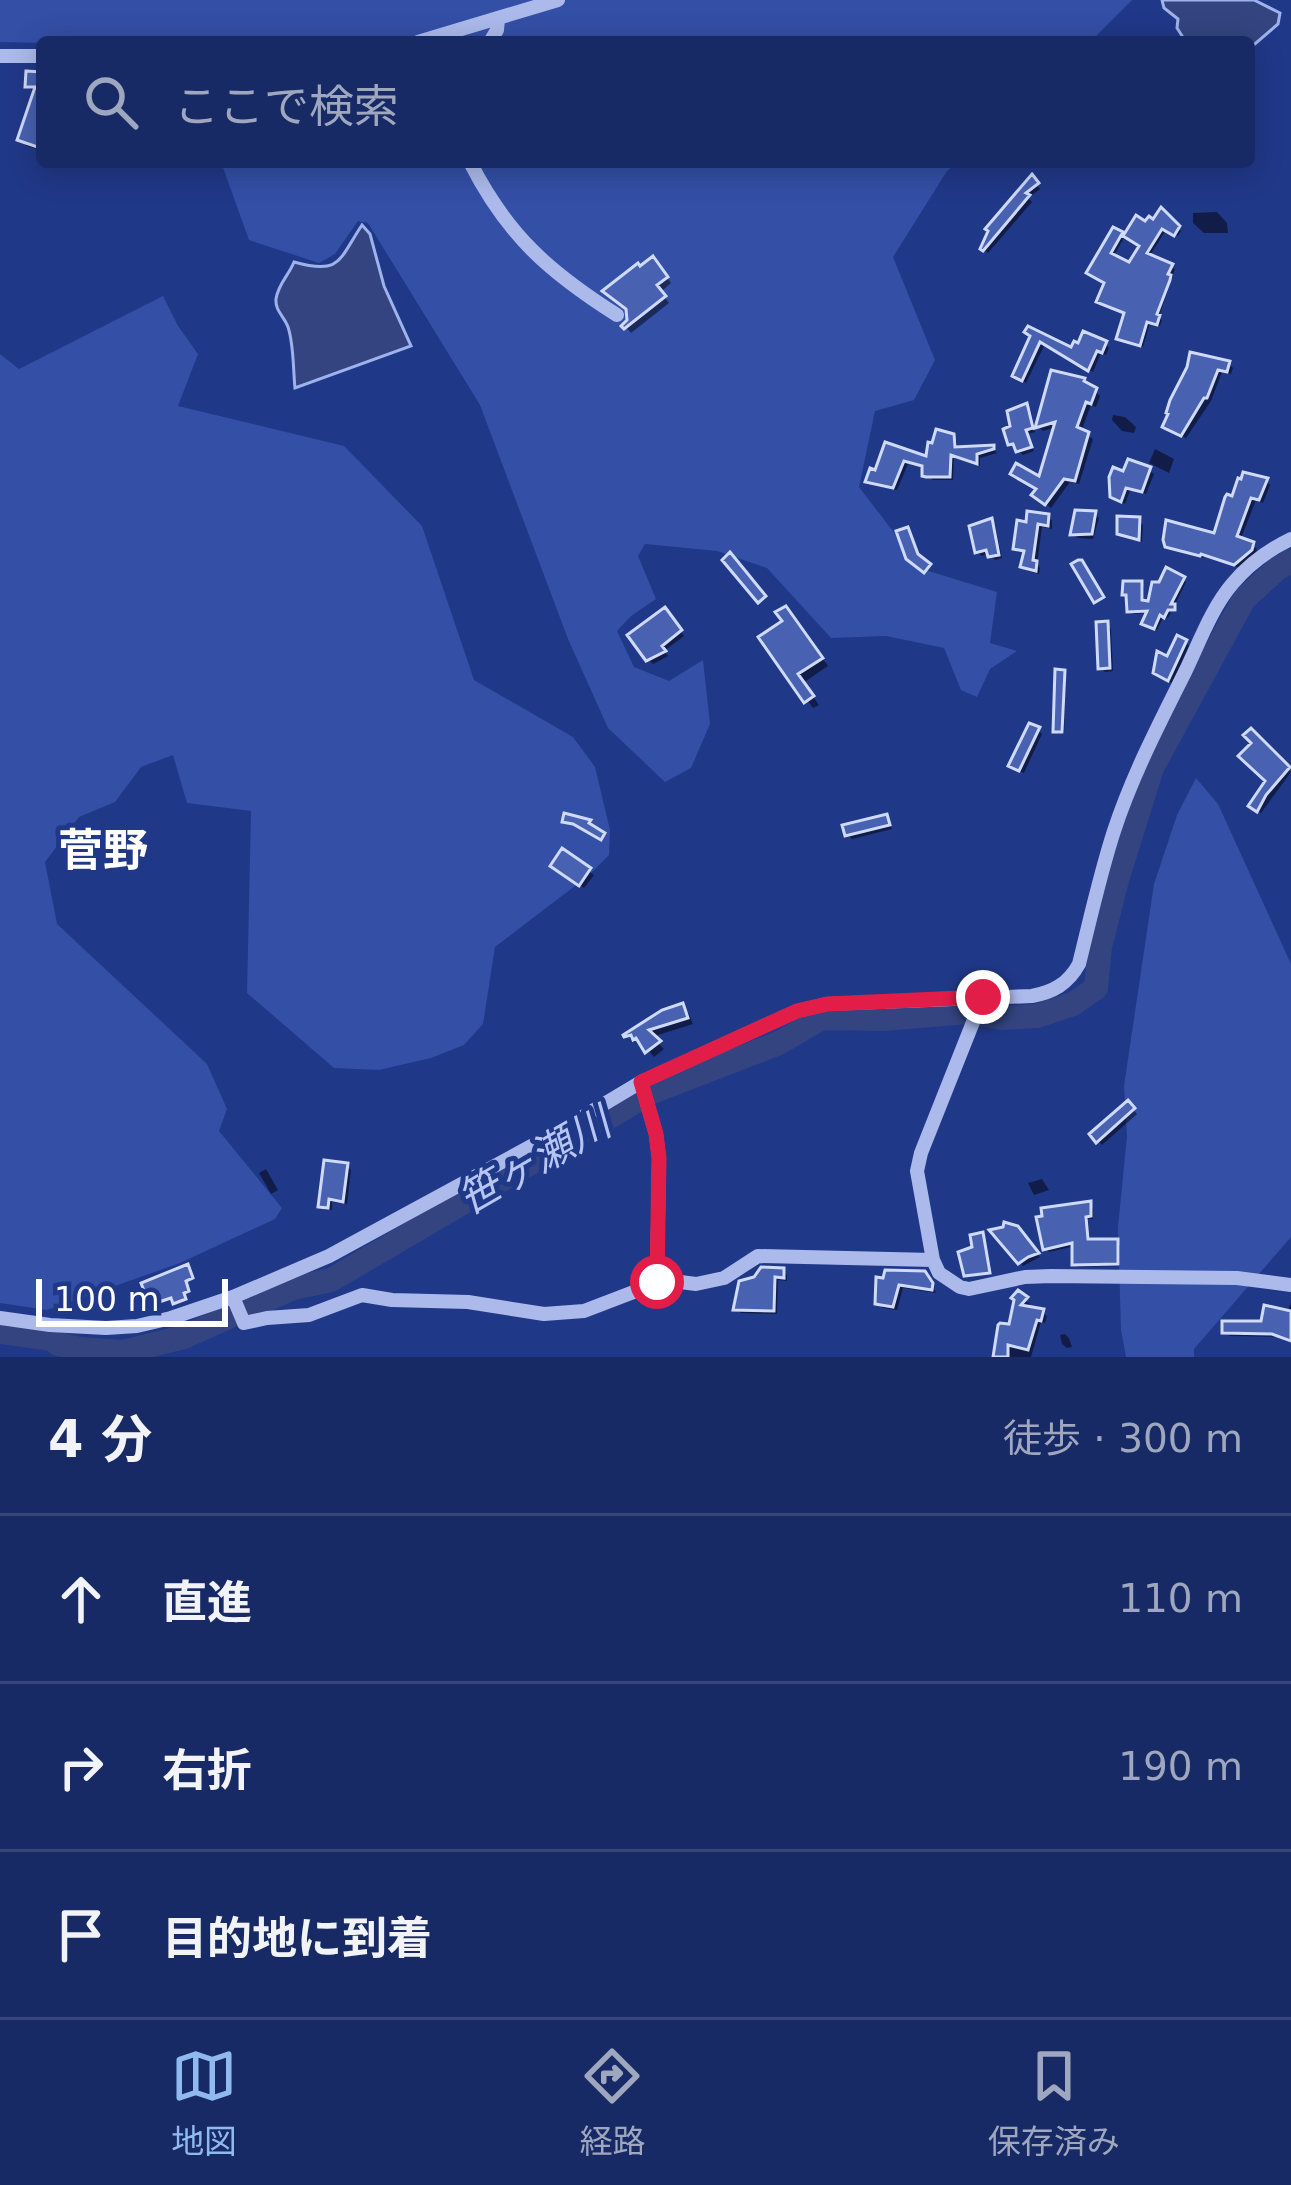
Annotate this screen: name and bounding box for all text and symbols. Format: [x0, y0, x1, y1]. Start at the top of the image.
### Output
search box [36, 36, 1255, 168]
icon: search [78, 69, 144, 135]
text: ここで検索 [174, 80, 399, 133]
district label: 菅野 [58, 824, 148, 877]
route end [956, 970, 1010, 1024]
water label: 笹ヶ瀬川 [449, 1096, 622, 1224]
route start [630, 1255, 684, 1309]
scale bar [36, 1273, 228, 1326]
text: 100 m [54, 1280, 160, 1319]
text: 4 分 [48, 1410, 152, 1469]
text: 徒歩 · 300 m [1003, 1416, 1243, 1461]
icon: ahead [48, 1566, 114, 1632]
text: 直進 [162, 1576, 252, 1629]
text: 110 m [1118, 1576, 1243, 1621]
icon: right [48, 1734, 114, 1800]
text: 右折 [162, 1744, 252, 1797]
text: 190 m [1118, 1744, 1243, 1789]
icon: arrive [48, 1902, 114, 1968]
text: 目的地に到着 [162, 1912, 432, 1965]
tab: 地図 [171, 2043, 237, 2163]
tab: 経路 [579, 2043, 645, 2163]
tab: 保存済み [988, 2043, 1120, 2163]

